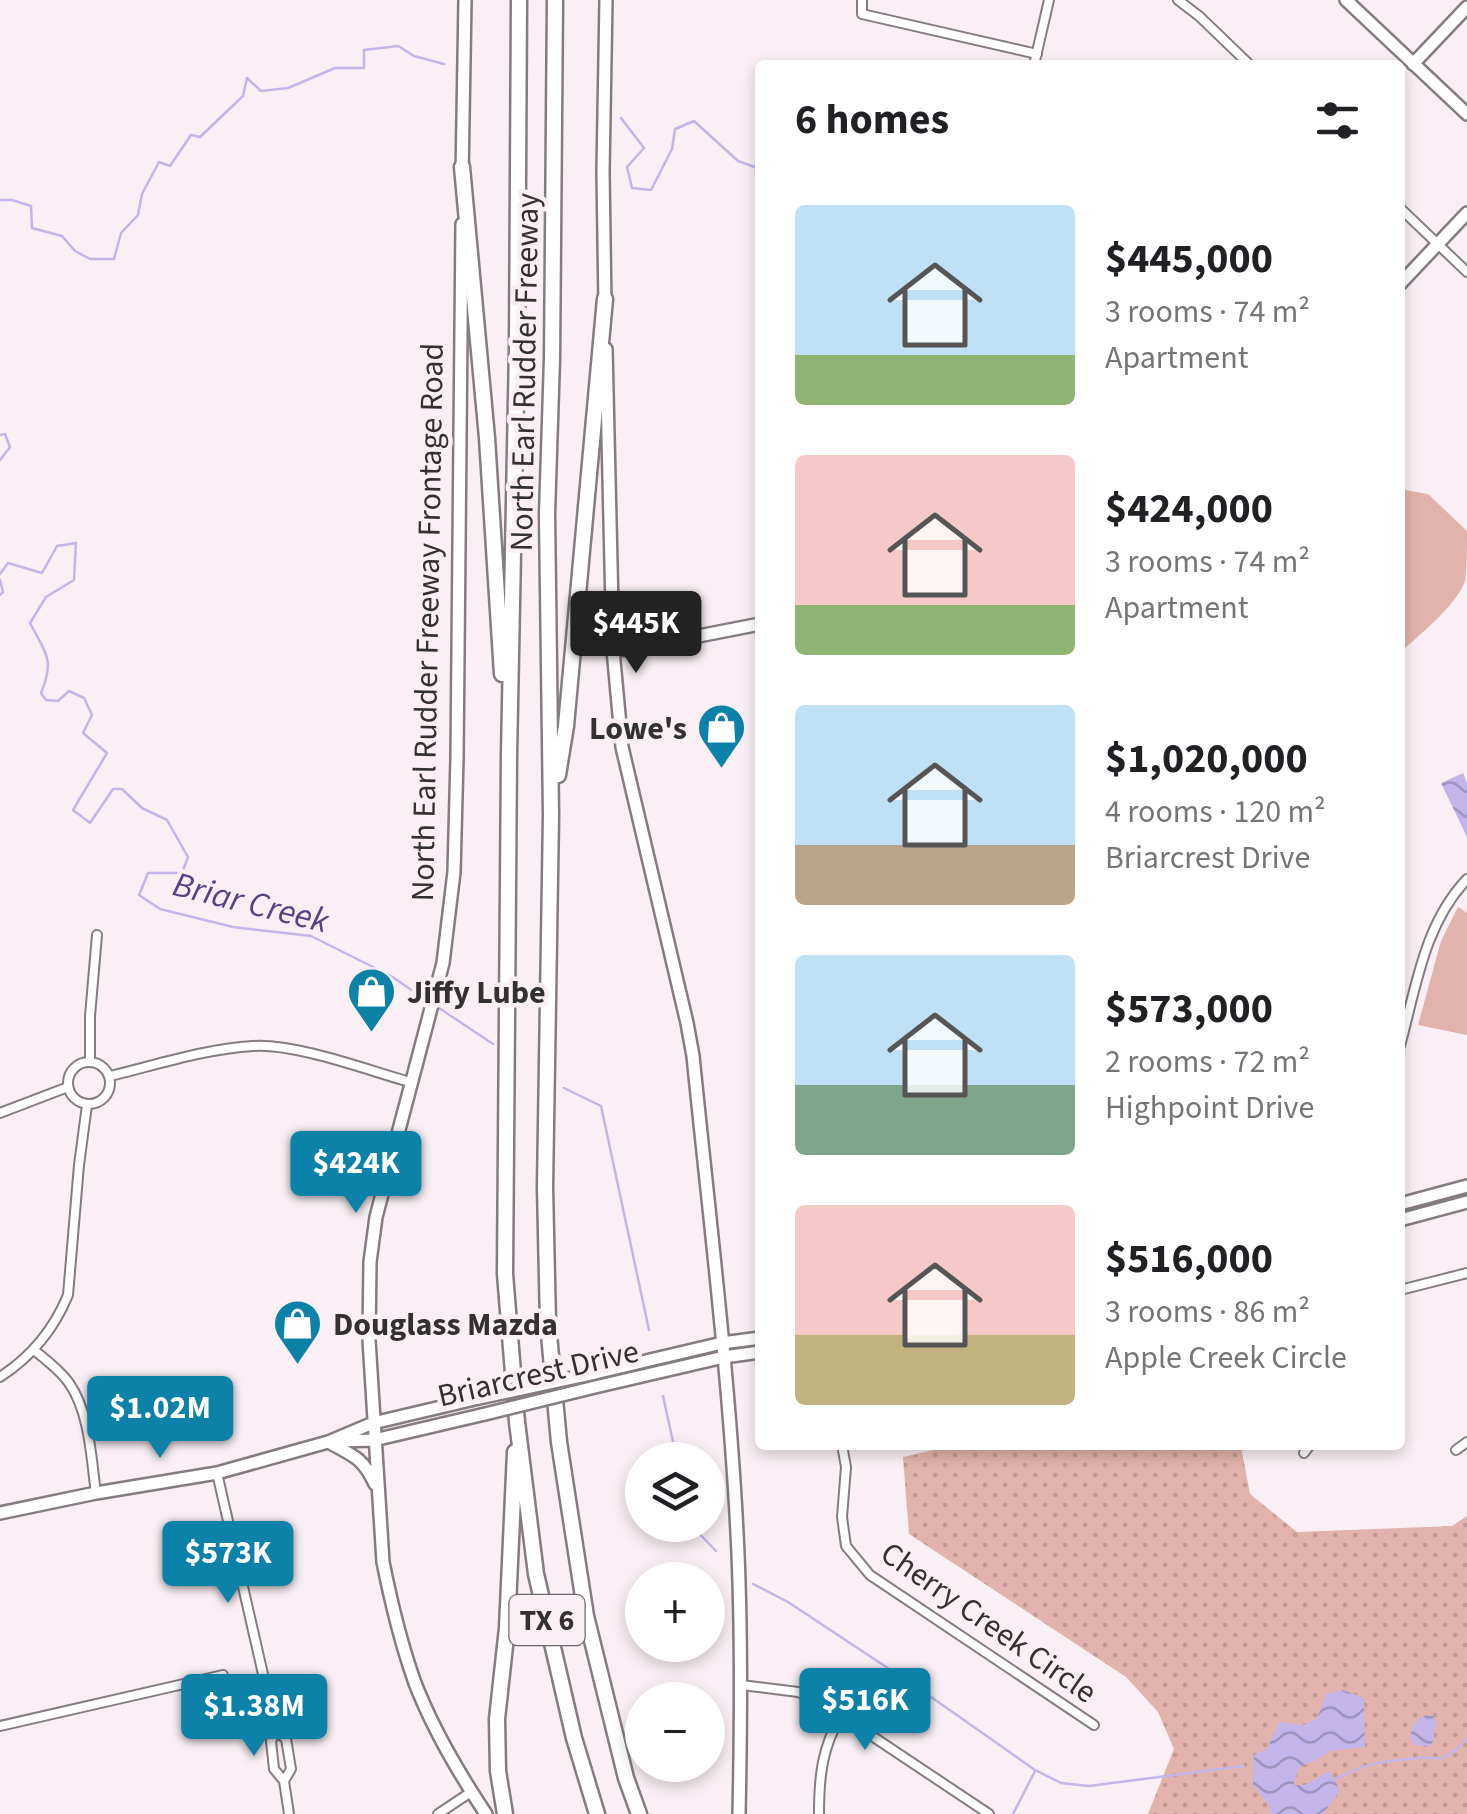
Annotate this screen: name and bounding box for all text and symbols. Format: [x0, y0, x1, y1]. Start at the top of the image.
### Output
text: 6 homes [795, 90, 949, 150]
icon: filters [1310, 93, 1365, 148]
street label: North Earl Rudder Freeway [499, 192, 551, 552]
text: $445,000 [1105, 229, 1273, 289]
icon: home [875, 245, 995, 365]
text: 3 rooms · 74 m² [1105, 289, 1310, 335]
text: Apartment [1105, 335, 1248, 381]
street label: North Earl Rudder Freeway Frontage Road [400, 342, 456, 902]
text: $424,000 [1105, 479, 1273, 539]
icon: home [875, 495, 995, 615]
text: 3 rooms · 74 m² [1105, 539, 1310, 585]
text: Apartment [1105, 585, 1248, 631]
pin: $445K [566, 591, 706, 676]
text: $445K [592, 600, 680, 646]
shop icon: Lowe's [696, 702, 748, 770]
place label: Lowe's [589, 706, 687, 752]
text: $1,020,000 [1105, 729, 1308, 789]
icon: home [875, 745, 995, 865]
text: 4 rooms · 120 m² [1105, 789, 1326, 835]
text: Briarcrest Drive [1105, 835, 1310, 881]
water label: Briar Creek [168, 859, 335, 947]
shop icon: Jiffy Lube [346, 966, 398, 1034]
place label: Jiffy Lube [407, 970, 546, 1016]
text: $573,000 [1105, 979, 1273, 1039]
icon: home [875, 995, 995, 1115]
text: 2 rooms · 72 m² [1105, 1039, 1310, 1085]
text: Highpoint Drive [1105, 1085, 1314, 1131]
pin: $424K [286, 1131, 426, 1216]
text: $424K [312, 1140, 400, 1186]
text: $516,000 [1105, 1229, 1273, 1289]
icon: home [875, 1245, 995, 1365]
text: 3 rooms · 86 m² [1105, 1289, 1310, 1335]
shop icon: Douglass Mazda [272, 1298, 324, 1366]
place label: Douglass Mazda [333, 1302, 558, 1348]
street label: Briarcrest Drive [433, 1328, 643, 1419]
text: Apple Creek Circle [1105, 1335, 1347, 1381]
pin: $1.02M [79, 1376, 241, 1461]
text: $1.02M [109, 1385, 211, 1431]
map controls [625, 1442, 725, 1782]
button: layers [625, 1442, 725, 1542]
pin: $573K [158, 1521, 298, 1606]
text: $573K [184, 1530, 272, 1576]
street label: Cherry Creek Circle [871, 1531, 1106, 1715]
button: + [625, 1562, 725, 1662]
road number: TX 6 [510, 1595, 584, 1645]
pin: $516K [795, 1668, 935, 1753]
pin: $1.38M [173, 1674, 335, 1759]
text: $516K [821, 1677, 909, 1723]
button: − [625, 1682, 725, 1782]
text: $1.38M [203, 1683, 305, 1729]

